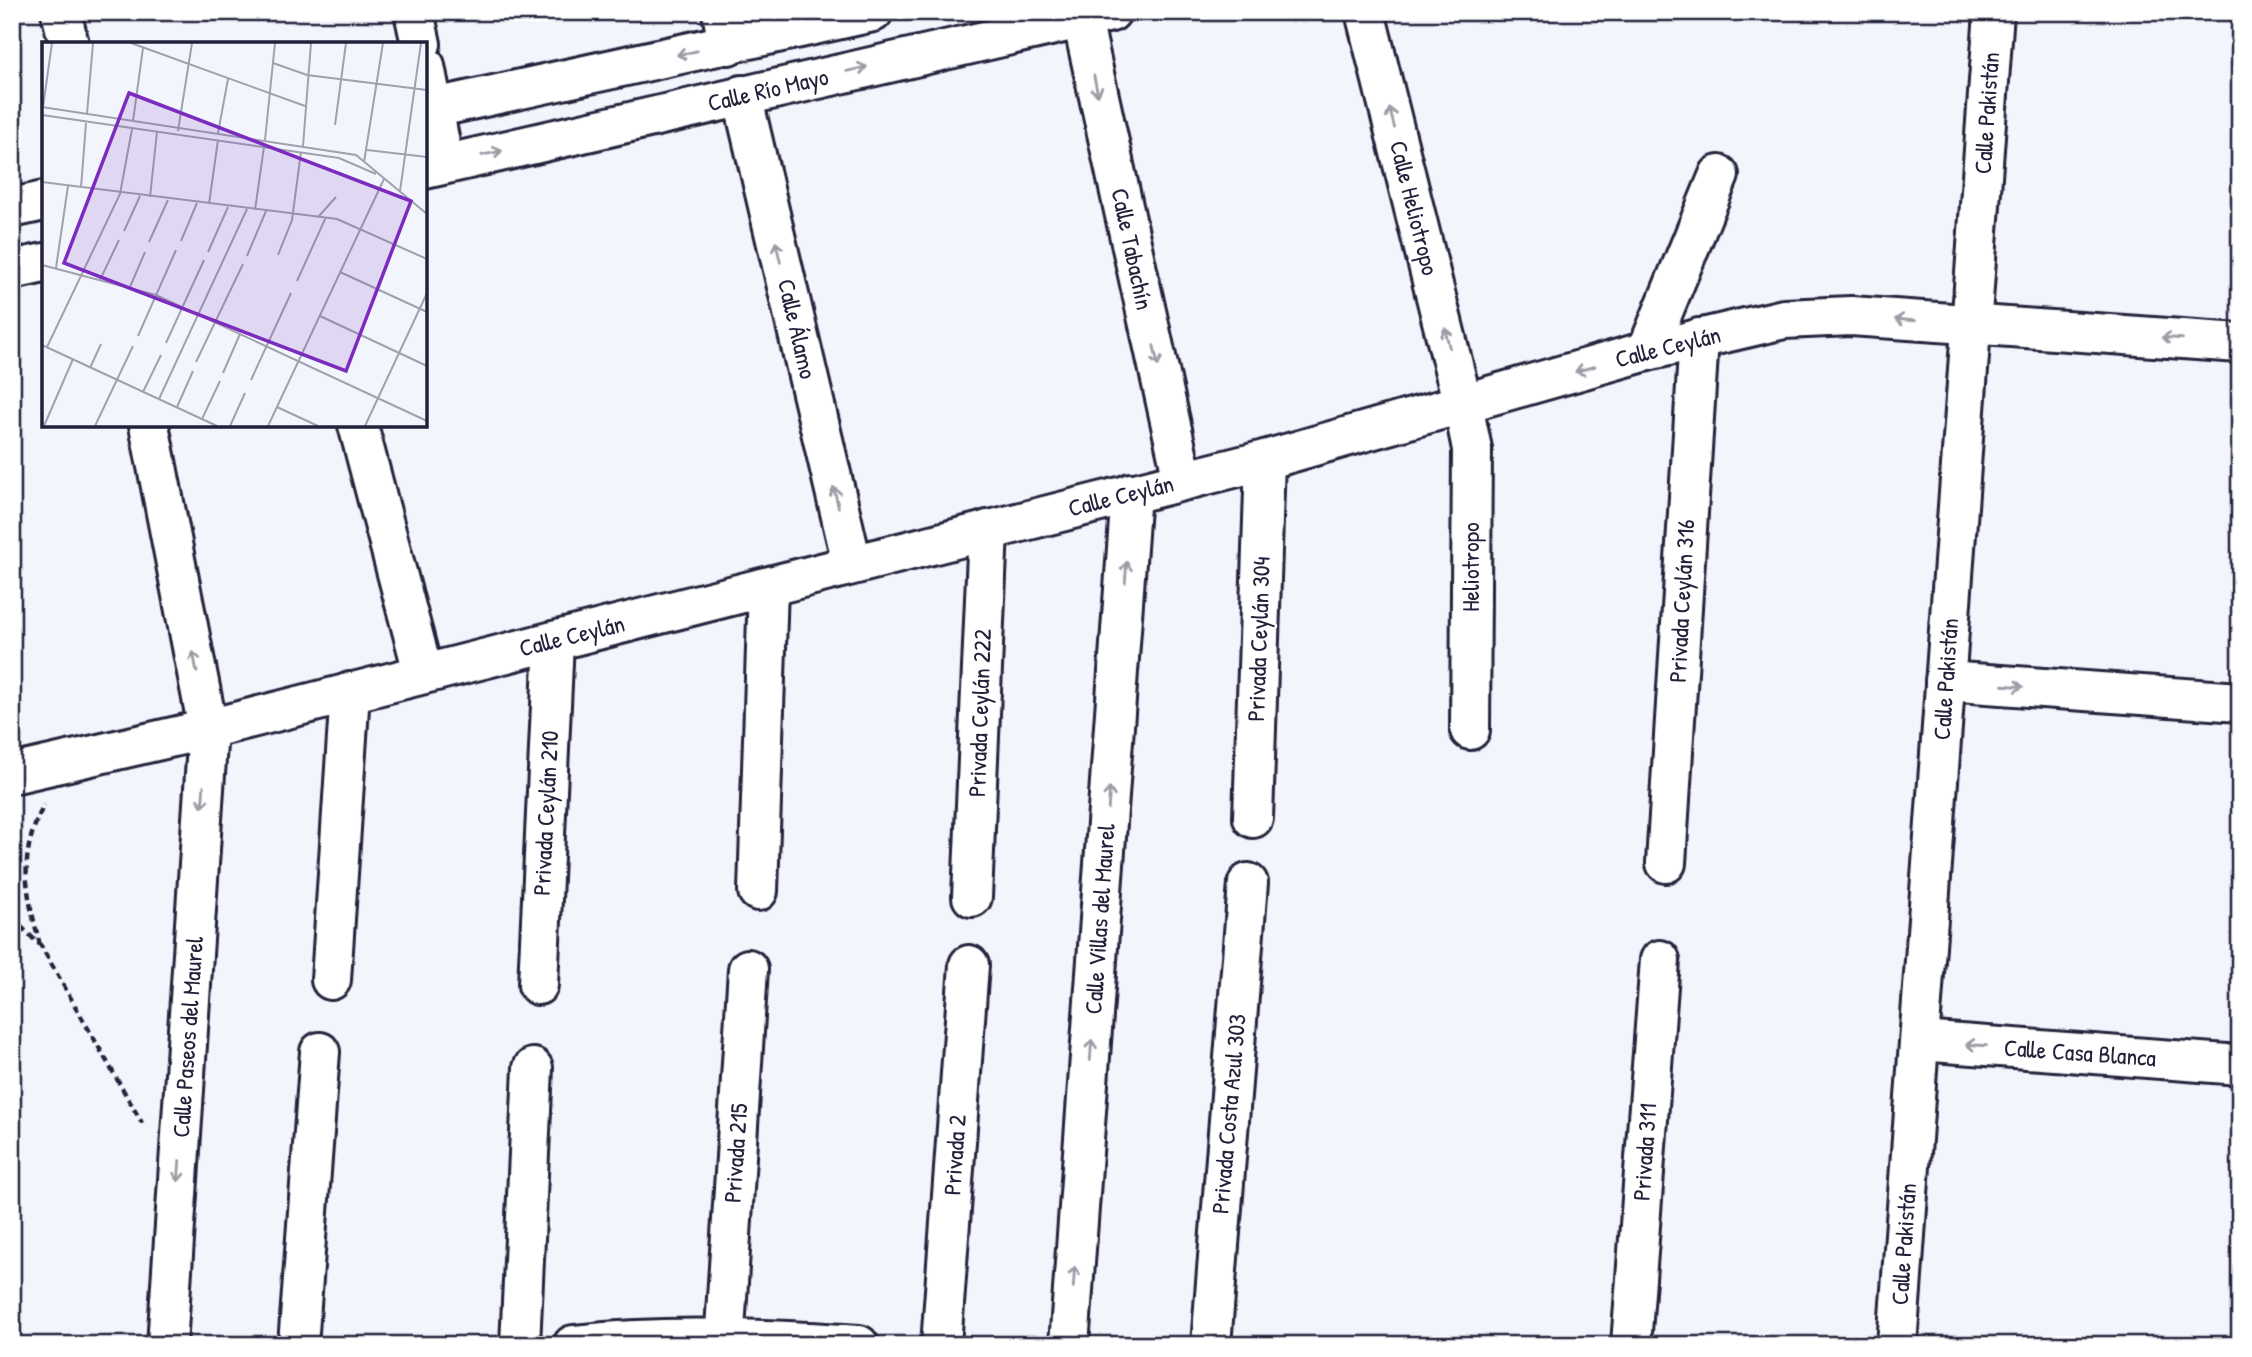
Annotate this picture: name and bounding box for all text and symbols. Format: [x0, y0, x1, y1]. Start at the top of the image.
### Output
inset map [42, 42, 427, 427]
one-way arrow [676, 47, 699, 61]
street label: Calle Pakistán [1966, 51, 2006, 175]
street label: Calle Río Mayo [704, 60, 832, 118]
one-way arrow [845, 62, 868, 76]
one-way arrow [1090, 74, 1104, 97]
one-way arrow [1385, 107, 1398, 130]
street label: Calle Heliotropo [1383, 137, 1447, 279]
one-way arrow [480, 146, 503, 160]
street label: Calle Tabachín [1104, 185, 1161, 313]
one-way arrow [771, 241, 784, 263]
street label: Calle Álamo [771, 276, 825, 382]
one-way arrow [1894, 313, 1917, 326]
street label: Calle Ceylán [1612, 318, 1724, 375]
one-way arrow [1440, 328, 1453, 350]
one-way arrow [2161, 331, 2183, 344]
one-way arrow [1149, 344, 1163, 367]
one-way arrow [1575, 363, 1597, 376]
street label: Calle Ceylán [1065, 467, 1177, 524]
one-way arrow [829, 486, 842, 509]
street label: Privada Ceylán 316 [1661, 518, 1701, 683]
street label: Heliotropo [1454, 522, 1486, 612]
street label: Privada Ceylán 304 [1239, 556, 1277, 722]
one-way arrow [1119, 560, 1132, 583]
street label: Calle Ceylán [516, 607, 628, 664]
street label: Calle Pakistán [1925, 617, 1965, 741]
street label: Privada Ceylán 222 [960, 628, 998, 798]
one-way arrow [187, 651, 201, 674]
one-way arrow [2002, 680, 2024, 693]
street label: Privada Ceylán 210 [525, 730, 565, 896]
one-way arrow [196, 785, 209, 808]
one-way arrow [1103, 788, 1116, 810]
street label: Calle Villas del Maurel [1076, 822, 1122, 1015]
street label: Calle Paseos del Maurel [164, 935, 210, 1139]
street label: Privada Costa Azul 303 [1203, 1013, 1253, 1215]
street label: Calle Casa Blanca [2003, 1031, 2157, 1073]
one-way arrow [1965, 1038, 1988, 1051]
one-way arrow [1085, 1039, 1098, 1062]
street label: Privada 215 [716, 1102, 754, 1204]
street label: Privada 311 [1625, 1102, 1663, 1202]
street label: Privada 2 [935, 1114, 973, 1196]
one-way arrow [172, 1159, 185, 1181]
street label: Calle Pakistán [1883, 1182, 1923, 1306]
one-way arrow [1068, 1266, 1081, 1288]

